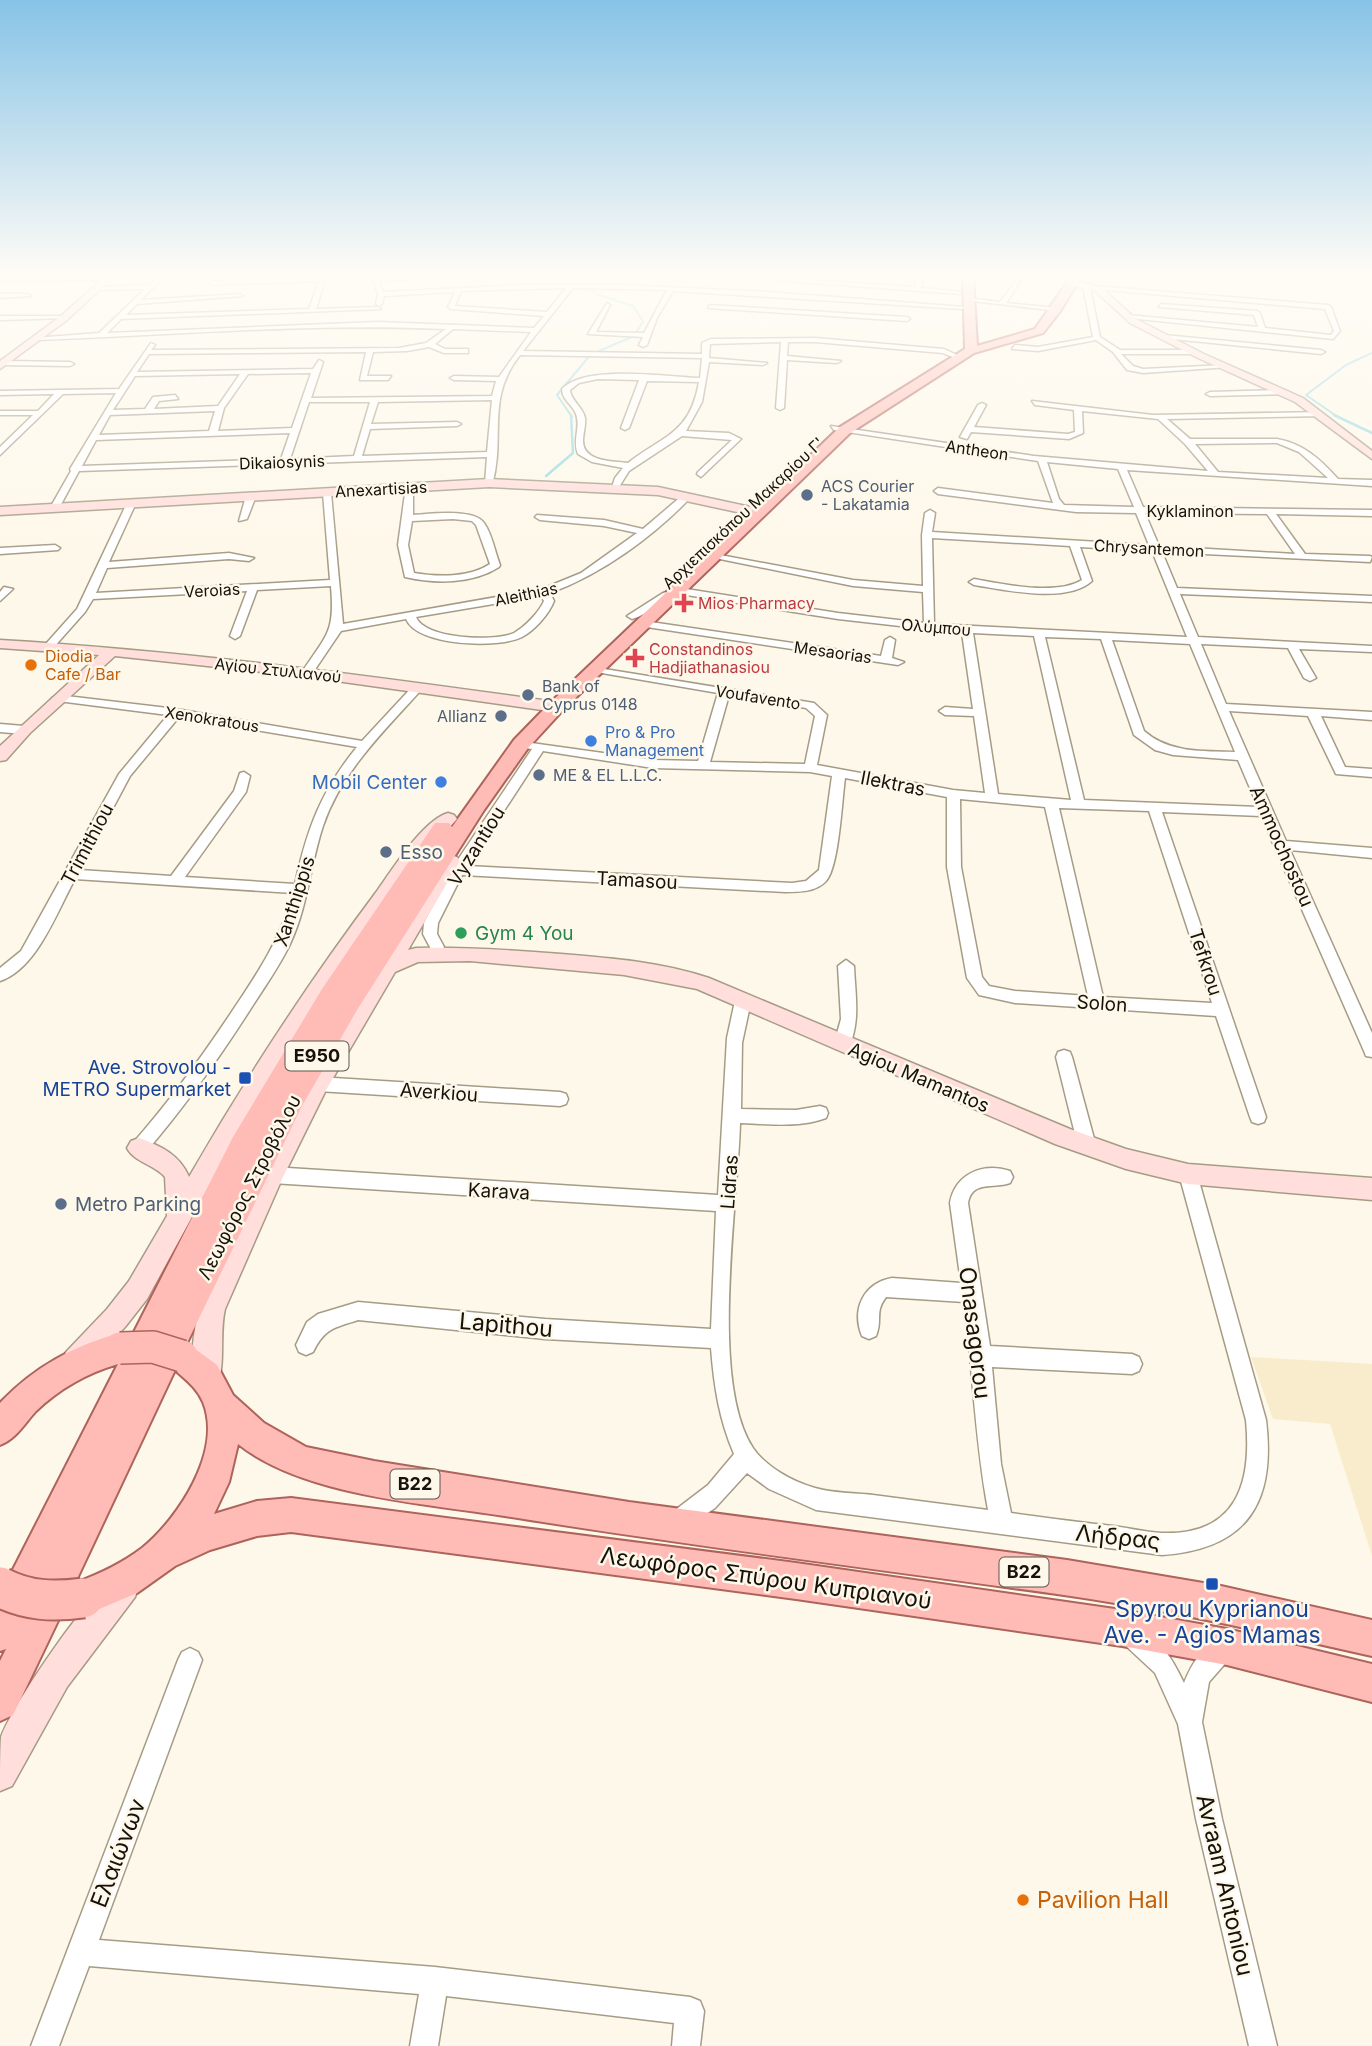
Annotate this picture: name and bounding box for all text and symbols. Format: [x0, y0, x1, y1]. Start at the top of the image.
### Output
street label: Αρχιεπισκόπου Μακαρίου Γ' [658, 433, 828, 593]
street label: Antheon [944, 436, 1010, 464]
street label: Dikaiosynis [239, 451, 325, 473]
place label: ACS Courier - Lakatamia [821, 476, 914, 514]
street label: Anexartisias [334, 477, 428, 501]
marker: ACS Courier - Lakatamia [799, 487, 815, 503]
street label: Kyklaminon [1146, 501, 1234, 521]
street label: Chrysantemon [1093, 535, 1205, 561]
street label: Aleithias [493, 578, 559, 610]
street label: Veroias [183, 579, 241, 601]
place label: Mios Pharmacy [698, 593, 815, 613]
marker: Mios Pharmacy [676, 595, 692, 611]
street label: Ολύμπου [900, 614, 972, 640]
street label: Mesaorias [793, 637, 873, 667]
place label: Constandinos Hadjiathanasiou [649, 639, 770, 677]
place label: Diodia Cafe / Bar [45, 646, 121, 684]
marker: Constandinos Hadjiathanasiou [627, 650, 643, 666]
street label: Αγίου Στυλιανού [214, 653, 342, 687]
marker: Diodia Cafe / Bar [23, 657, 39, 673]
place label: Bank of Cyprus 0148 [542, 676, 638, 714]
street label: Voufavento [714, 680, 802, 714]
marker: Bank of Cyprus 0148 [520, 687, 536, 703]
street label: Xenokratous [163, 702, 261, 736]
place label: Allianz [437, 706, 487, 726]
marker: Allianz [493, 708, 509, 724]
place label: Pro & Pro Management [605, 722, 704, 760]
marker: Pro & Pro Management [583, 733, 599, 749]
place label: ME & EL L.L.C. [553, 765, 662, 785]
street label: Ilektras [859, 766, 927, 801]
marker: ME & EL L.L.C. [531, 767, 547, 783]
place label: Mobil Center [312, 771, 427, 794]
marker: Mobil Center [433, 774, 449, 790]
street label: Ammochostou [1245, 782, 1318, 910]
street label: Trimithiou [56, 799, 119, 889]
street label: Vyzantiou [443, 802, 510, 890]
place label: Esso [400, 841, 443, 864]
marker: Esso [378, 844, 394, 860]
street label: Xanthippis [269, 853, 320, 949]
street label: Tamasou [596, 867, 678, 894]
place label: Gym 4 You [475, 922, 574, 945]
marker: Gym 4 You [453, 925, 469, 941]
street label: Tefkrou [1184, 926, 1227, 998]
street label: Solon [1076, 990, 1128, 1017]
street label: Agiou Mamantos [845, 1037, 993, 1118]
road number: E950 [286, 1042, 348, 1070]
place label: Ave. Strovolou - METRO Supermarket [42, 1056, 231, 1101]
marker: Ave. Strovolou - METRO Supermarket [237, 1070, 253, 1086]
street label: Averkiou [399, 1078, 479, 1107]
street label: Λεωφόρος Στροβόλου [193, 1091, 306, 1284]
street label: Lidras [716, 1154, 743, 1210]
street label: Karava [467, 1178, 531, 1205]
place label: Metro Parking [75, 1193, 201, 1216]
marker: Metro Parking [53, 1196, 69, 1212]
street label: Onasagorou [953, 1265, 997, 1401]
street label: Lapithou [458, 1307, 554, 1343]
road number: B22 [390, 1470, 440, 1498]
street label: Λήδρας [1074, 1519, 1162, 1555]
street label: Λεωφόρος Σπύρου Κυπριανού [599, 1541, 933, 1615]
road number: B22 [1000, 1558, 1048, 1587]
marker: Spyrou Kyprianou Ave. - Agios Mamas [1204, 1576, 1220, 1592]
place label: Spyrou Kyprianou Ave. - Agios Mamas [1103, 1595, 1321, 1649]
street label: Avraam Antoniou [1191, 1792, 1259, 1978]
street label: Ελαιώνων [84, 1795, 152, 1911]
place label: Pavilion Hall [1037, 1886, 1169, 1914]
marker: Pavilion Hall [1015, 1892, 1031, 1908]

